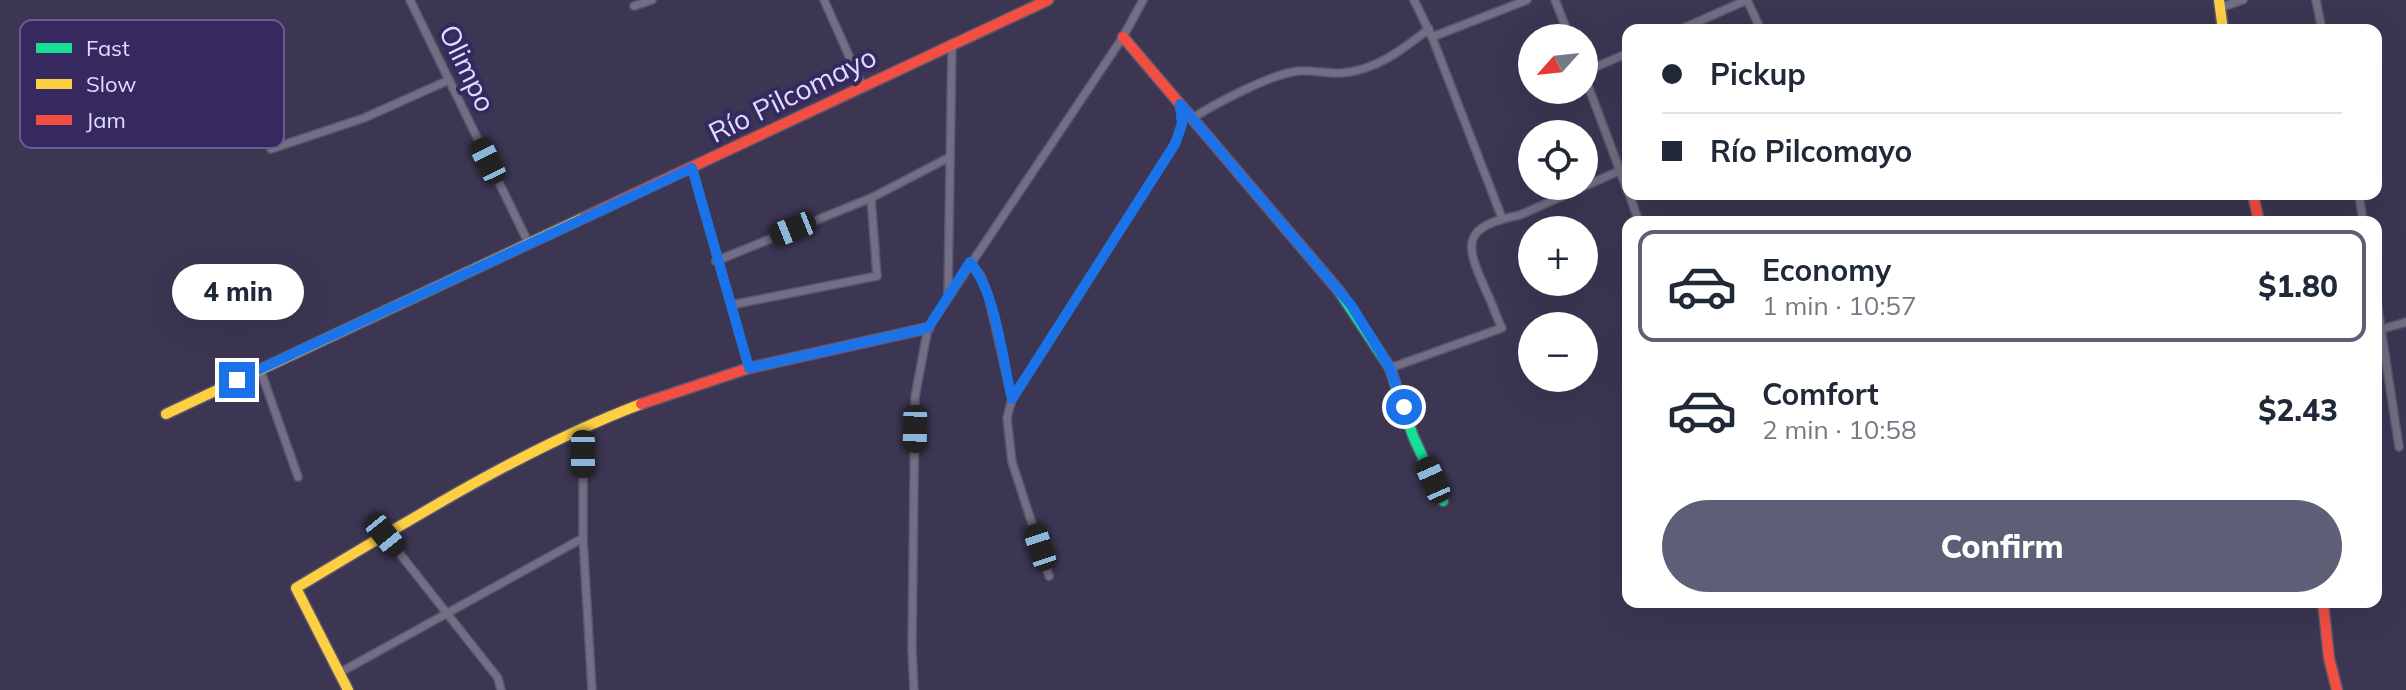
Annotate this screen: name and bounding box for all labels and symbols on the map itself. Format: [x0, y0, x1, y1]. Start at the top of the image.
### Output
street label: Olimpo [432, 19, 504, 117]
legend [20, 20, 284, 148]
north arrow [1518, 24, 1598, 104]
text: Fast [86, 34, 130, 62]
street label: Río Pilcomayo [702, 38, 882, 150]
text: Slow [86, 70, 136, 98]
text: Jam [86, 106, 126, 134]
car [467, 134, 509, 188]
car [766, 209, 820, 249]
callout: 4 min [171, 264, 303, 320]
route end [219, 362, 255, 398]
route start [1386, 389, 1422, 425]
car [903, 405, 927, 453]
car [571, 430, 595, 478]
car [1412, 453, 1454, 507]
car [361, 509, 409, 561]
car [1021, 520, 1059, 574]

